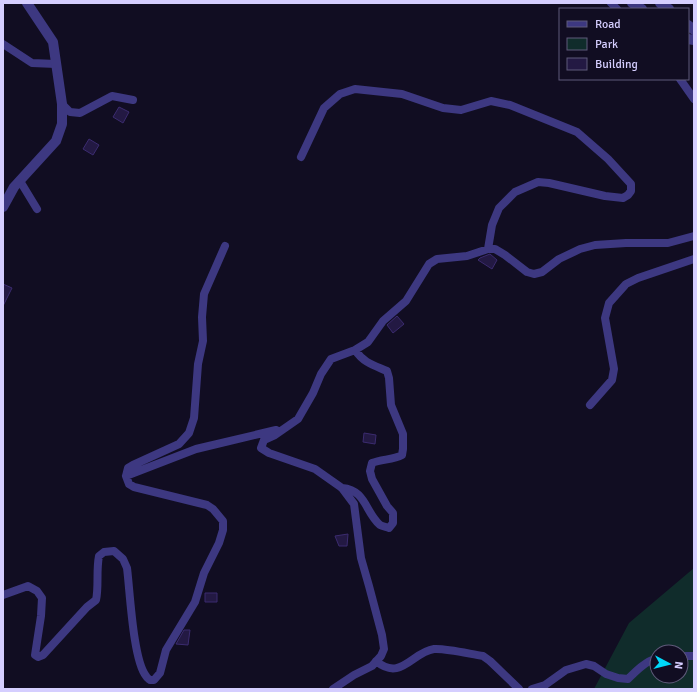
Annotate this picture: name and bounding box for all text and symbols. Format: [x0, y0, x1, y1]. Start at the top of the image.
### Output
legend [559, 8, 689, 80]
text: Road [595, 17, 621, 32]
text: Park [595, 37, 618, 52]
text: Building [595, 57, 638, 72]
north arrow [649, 644, 689, 684]
text: N [672, 661, 685, 670]

